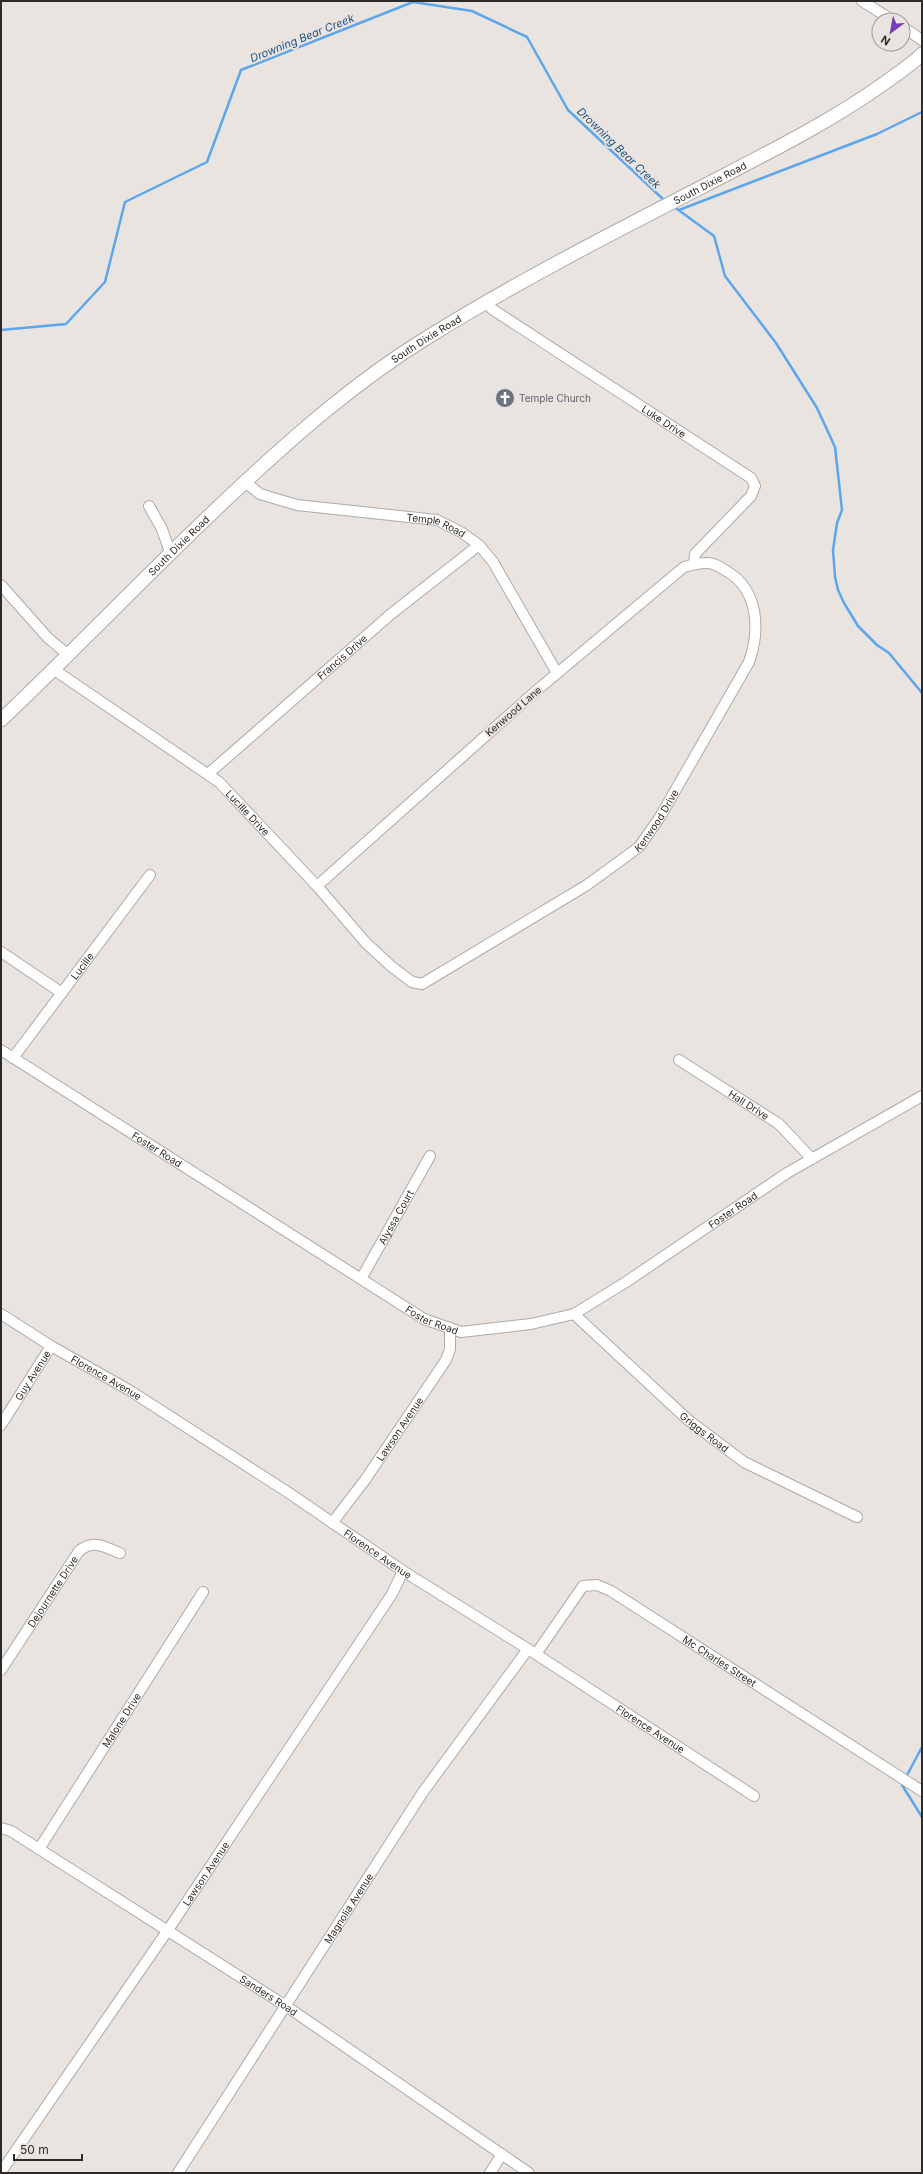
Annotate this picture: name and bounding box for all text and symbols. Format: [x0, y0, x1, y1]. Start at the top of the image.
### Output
water label: Drowning Bear Creek [248, 10, 357, 65]
north arrow [871, 12, 911, 52]
text: N [878, 32, 893, 49]
water label: Drowning Bear Creek [574, 104, 664, 192]
street label: South Dixie Road [671, 159, 748, 207]
street label: South Dixie Road [389, 312, 463, 366]
church icon: Temple Church [494, 387, 516, 409]
place label: Temple Church [519, 392, 591, 404]
street label: Luke Drive [640, 402, 689, 440]
street label: Temple Road [406, 511, 468, 539]
street label: South Dixie Road [145, 513, 212, 578]
street label: Francis Drive [315, 632, 369, 682]
street label: Kenwood Lane [483, 683, 543, 738]
street label: Lucille Drive [224, 787, 272, 838]
street label: Kenwood Drive [632, 787, 681, 854]
street label: Lucille [68, 950, 96, 982]
street label: Hall Drive [726, 1087, 771, 1122]
street label: Foster Road [130, 1129, 184, 1170]
street label: Alyssa Court [376, 1187, 416, 1246]
street label: Foster Road [706, 1189, 759, 1231]
street label: Foster Road [403, 1303, 460, 1337]
street label: Guy Avenue [12, 1348, 53, 1402]
street label: Florence Avenue [69, 1353, 144, 1403]
street label: Lawson Avenue [374, 1394, 426, 1463]
street label: Griggs Road [677, 1410, 731, 1454]
street label: Florence Avenue [342, 1527, 414, 1581]
street label: Dejournette Drive [25, 1553, 80, 1629]
street label: Mc Charles Street [681, 1633, 759, 1689]
street label: Malone Drive [99, 1690, 143, 1750]
street label: Florence Avenue [614, 1702, 687, 1756]
street label: Lawson Avenue [180, 1839, 231, 1908]
street label: Magnolia Avenue [321, 1871, 375, 1945]
street label: Sanders Road [238, 1972, 300, 2018]
scale bar [14, 2136, 82, 2162]
text: 50 m [20, 2142, 49, 2157]

